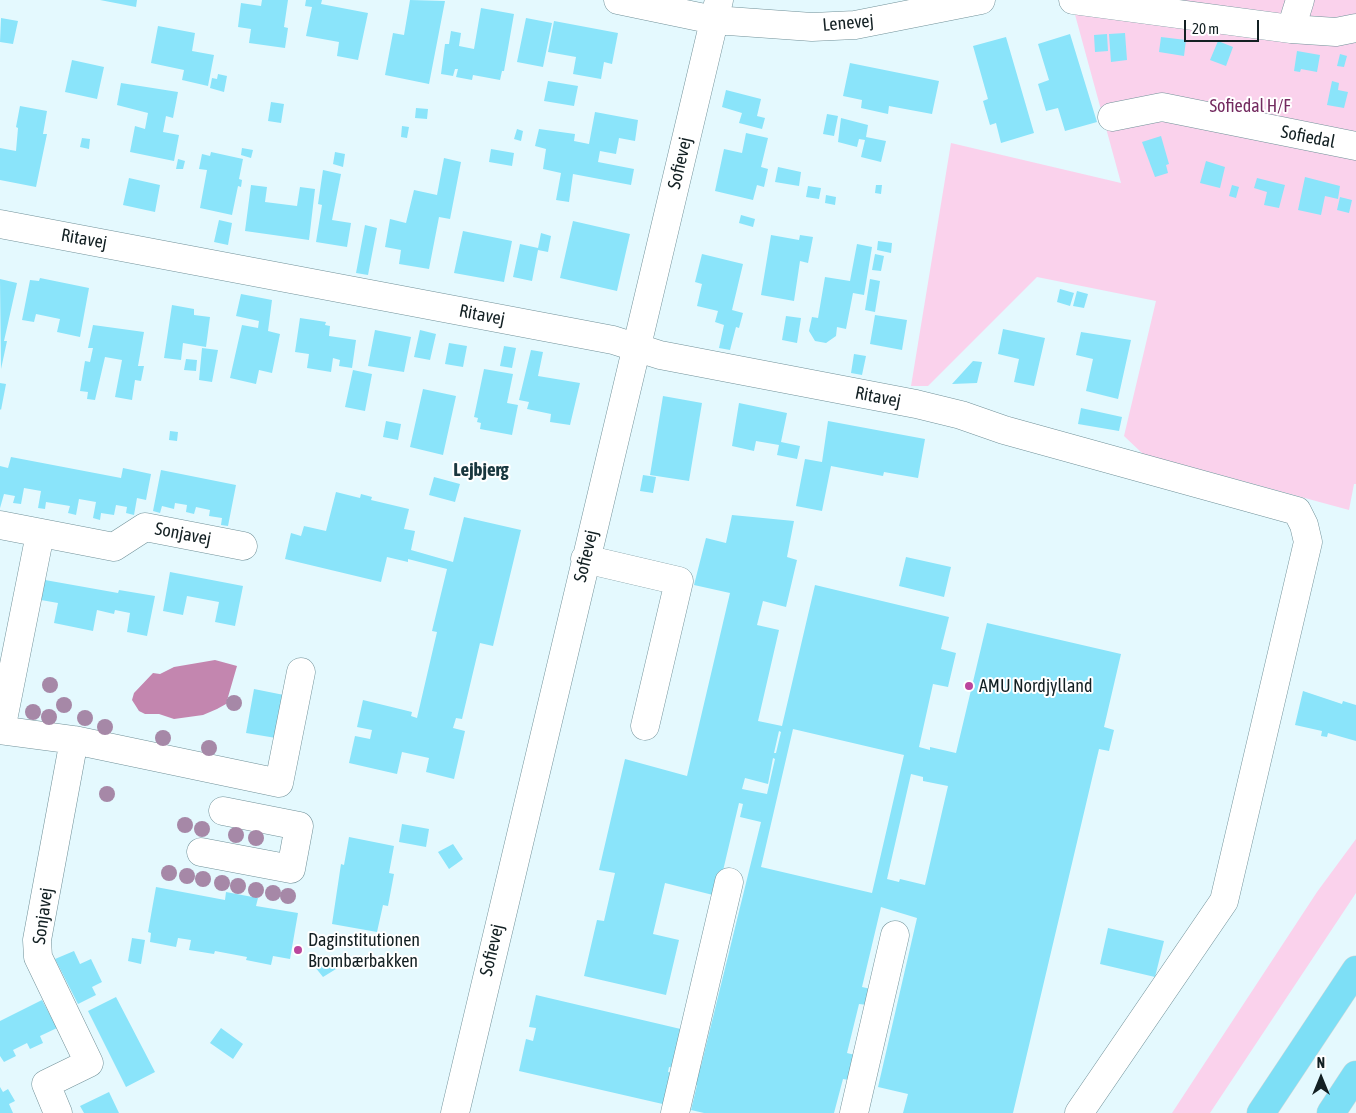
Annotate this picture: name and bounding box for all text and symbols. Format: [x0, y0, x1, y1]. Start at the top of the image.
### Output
street label: Lenevej [821, 10, 875, 36]
scale bar [1186, 10, 1261, 42]
text: 20 m [1192, 20, 1219, 37]
park label: Sofiedal H/F [1209, 95, 1291, 117]
street label: Sofiedal [1279, 121, 1337, 153]
street label: Sofievej [664, 135, 696, 191]
street label: Ritavej [59, 224, 109, 254]
street label: Ritavej [457, 300, 507, 330]
street label: Ritavej [853, 382, 903, 412]
district label: Lejbjerg [453, 459, 509, 481]
street label: Sonjavej [153, 518, 213, 550]
street label: Sofievej [570, 528, 602, 584]
place label: AMU Nordjylland [979, 675, 1093, 697]
marker: AMU Nordjylland [963, 680, 975, 692]
street label: Sonjavej [28, 886, 58, 946]
street label: Sofievej [476, 922, 508, 978]
place label: Daginstitutionen Brombærbakken [308, 929, 420, 972]
marker: Daginstitutionen Brombærbakken [292, 944, 304, 956]
north arrow [1296, 1053, 1346, 1103]
text: N [1317, 1055, 1325, 1071]

